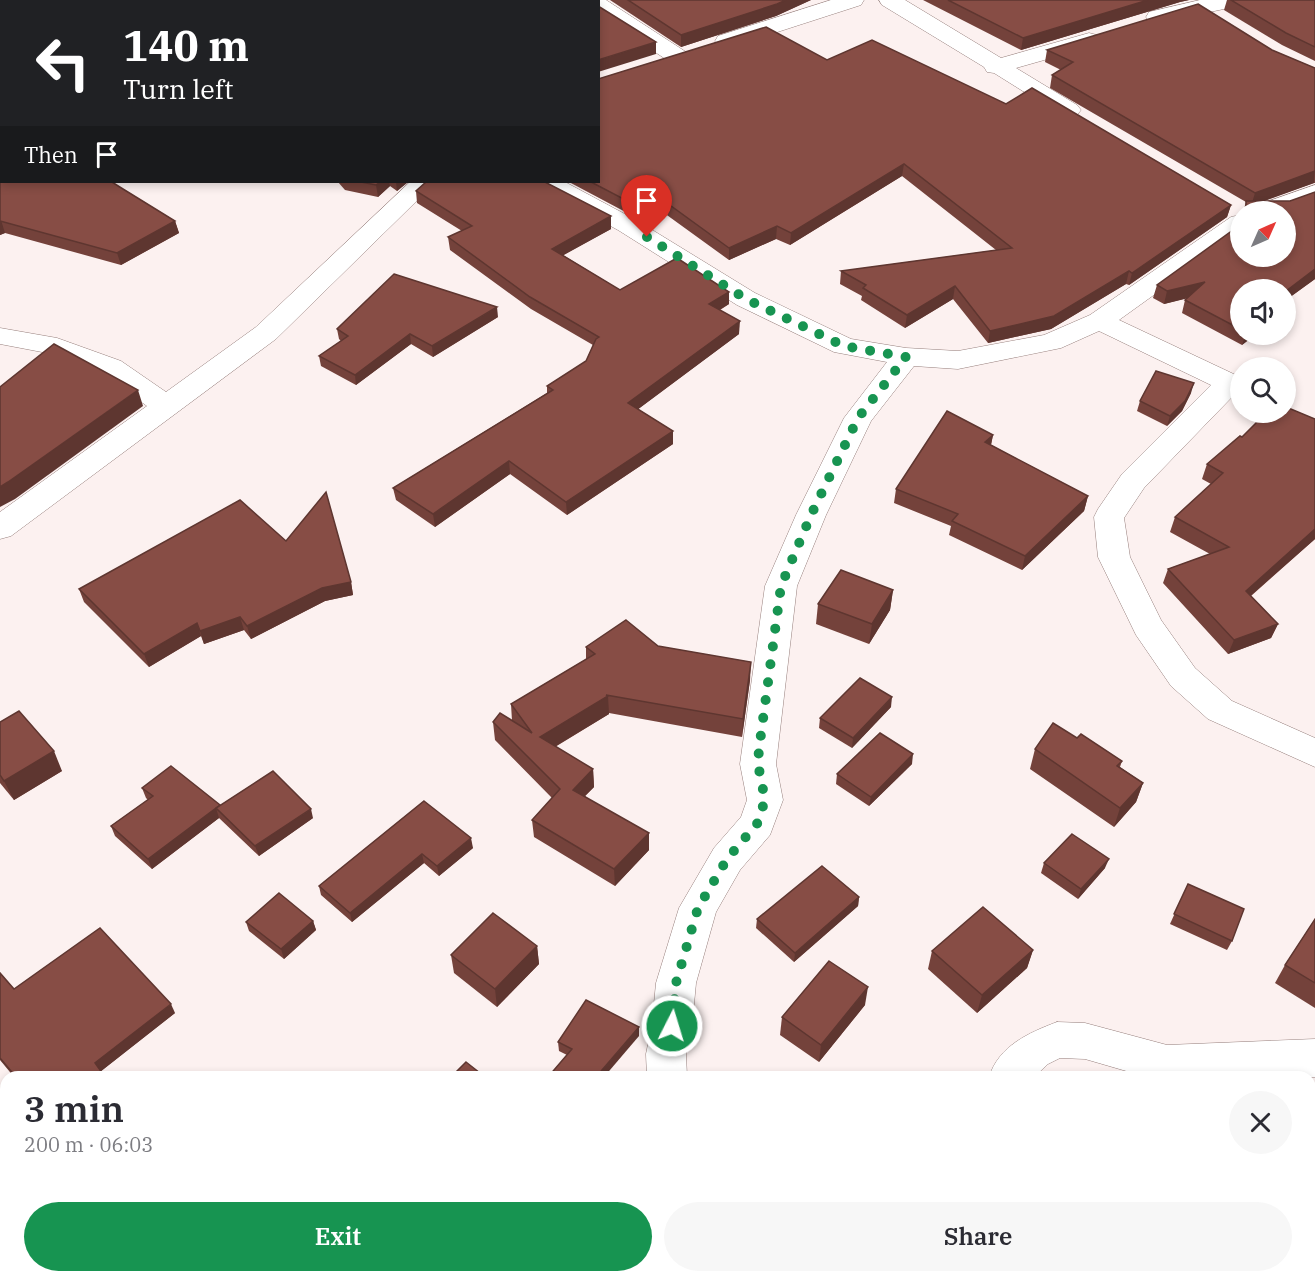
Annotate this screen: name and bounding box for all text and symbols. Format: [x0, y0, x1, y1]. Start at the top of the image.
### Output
text: 140 m [123, 18, 249, 73]
icon: left [24, 24, 102, 102]
text: Turn left [123, 71, 234, 106]
icon: arrive [90, 138, 123, 171]
text: Then [24, 140, 78, 169]
pin [621, 175, 672, 237]
icon: arrive [630, 184, 663, 217]
north arrow [1230, 201, 1296, 267]
map controls [1230, 201, 1296, 423]
button: sound [1230, 279, 1296, 345]
button: search [1230, 357, 1296, 423]
position arrow [640, 994, 704, 1058]
text: 3 min [24, 1085, 124, 1132]
button: close [1229, 1091, 1292, 1154]
text: 200 m · 06:03 [24, 1131, 153, 1158]
button: Exit [24, 1202, 652, 1271]
button: Share [664, 1202, 1292, 1271]

